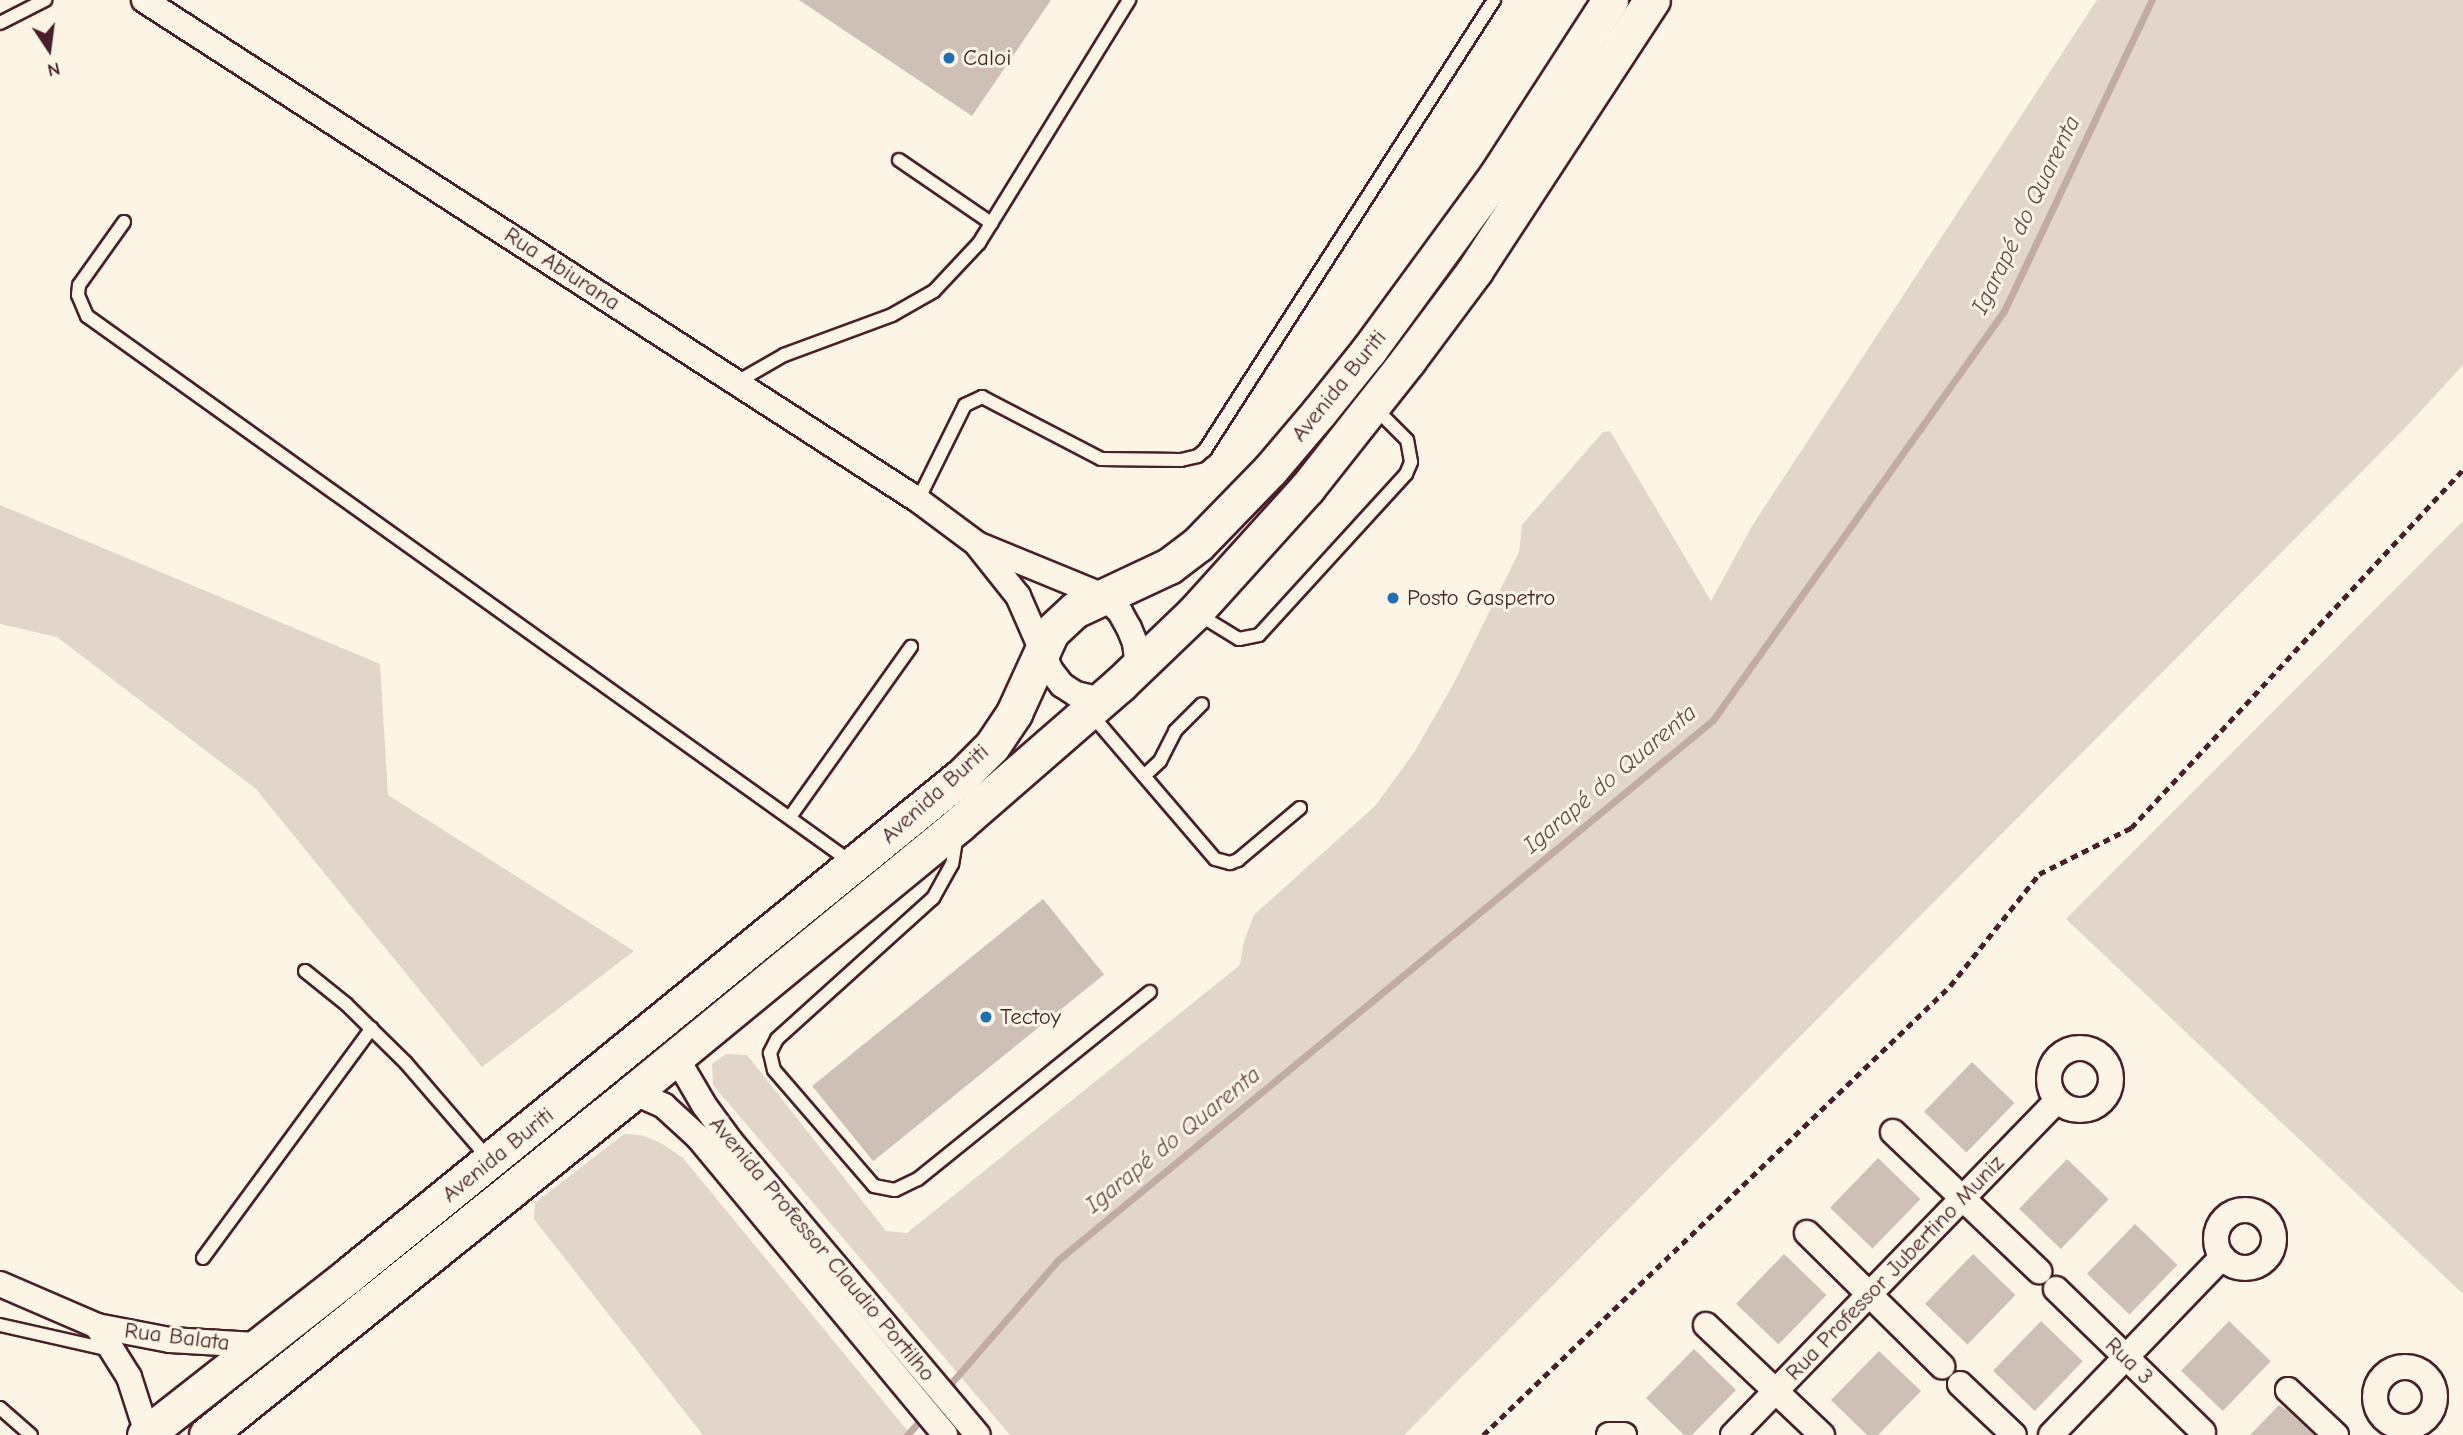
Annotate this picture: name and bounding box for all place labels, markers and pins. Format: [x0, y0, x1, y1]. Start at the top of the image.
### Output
place label: Caloi [963, 44, 1011, 72]
marker: Caloi [941, 50, 957, 66]
place label: Posto Gaspetro [1407, 584, 1555, 612]
marker: Posto Gaspetro [1385, 590, 1401, 606]
place label: Tectoy [1000, 1003, 1061, 1031]
marker: Tectoy [978, 1009, 994, 1025]

